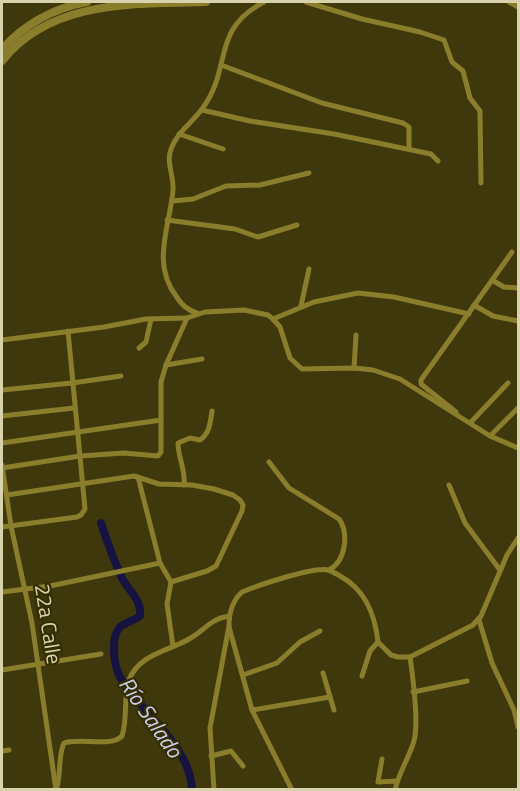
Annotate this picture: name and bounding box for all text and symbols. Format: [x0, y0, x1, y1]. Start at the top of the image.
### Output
street label: 22a Calle [27, 581, 71, 666]
water label: Río Salado [111, 669, 192, 765]

